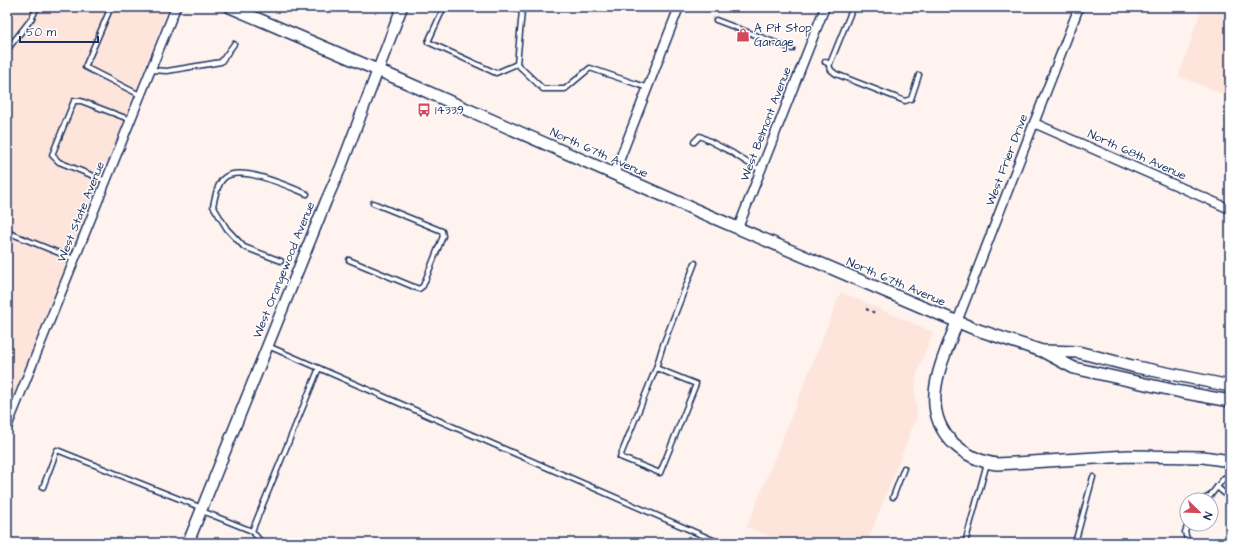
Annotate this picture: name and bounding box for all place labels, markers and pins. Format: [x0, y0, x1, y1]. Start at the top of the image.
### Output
place label: A Pit Stop Garage [754, 20, 812, 52]
shop icon: A Pit Stop Garage [735, 27, 751, 43]
bus stop icon: 14339 [416, 102, 432, 118]
place label: 14339 [435, 102, 464, 119]

